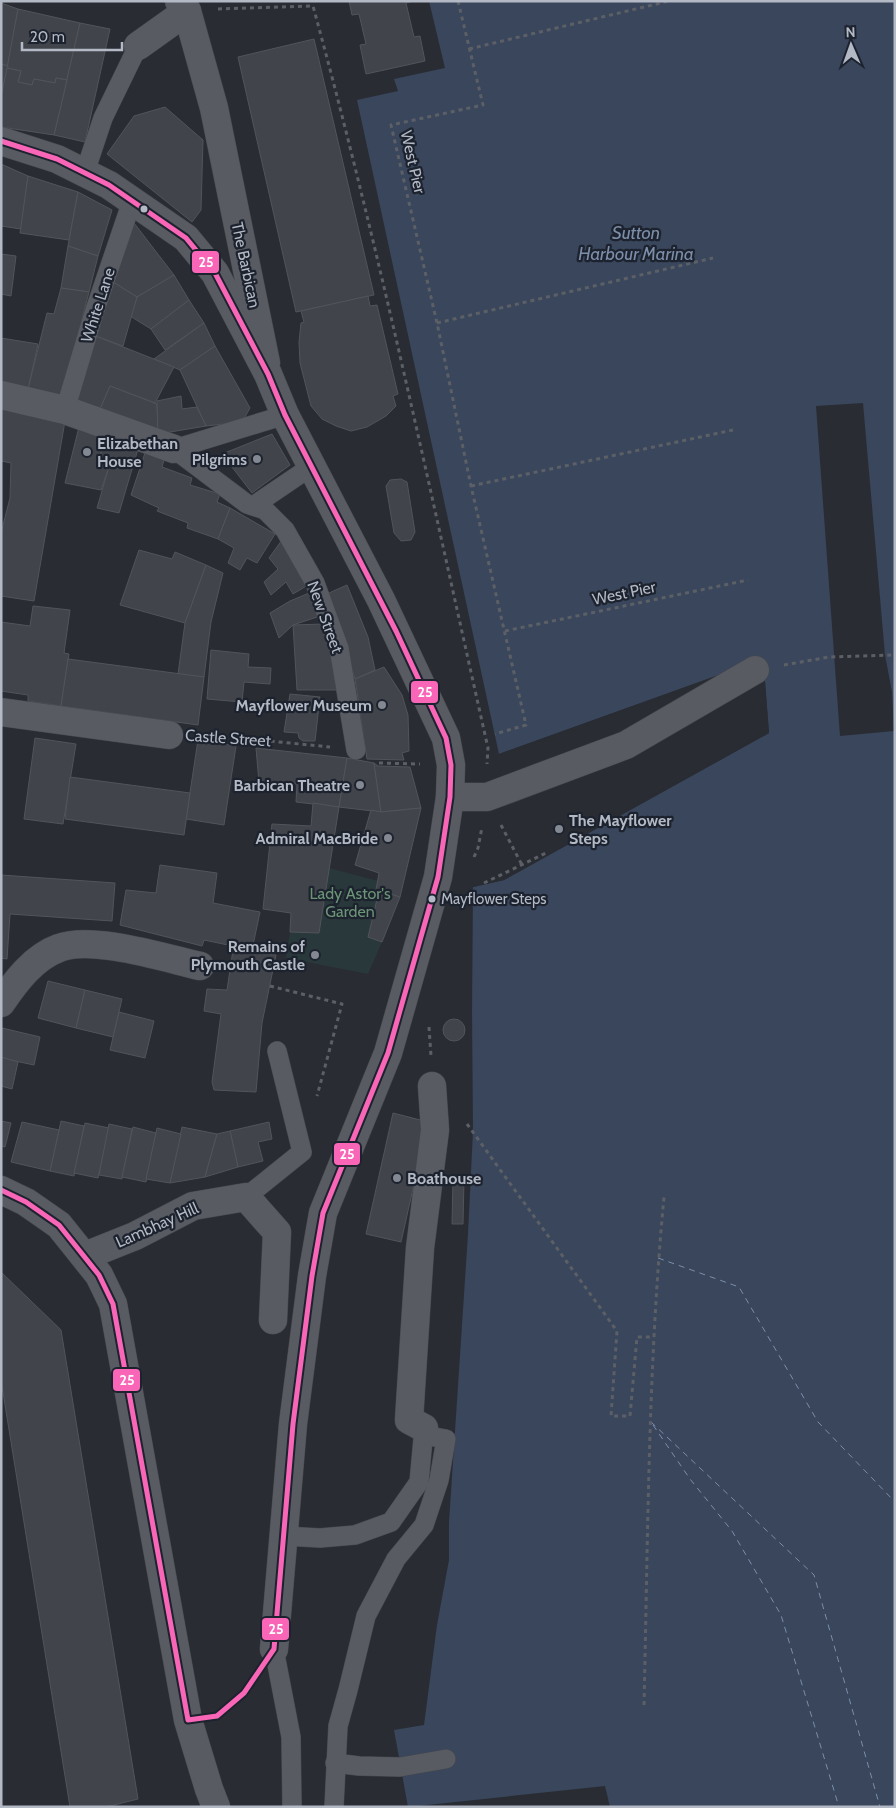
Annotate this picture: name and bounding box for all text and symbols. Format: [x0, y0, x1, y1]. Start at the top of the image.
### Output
scale bar [22, 20, 122, 52]
north arrow [826, 20, 876, 70]
text: N [845, 23, 856, 41]
text: 20 m [30, 28, 65, 46]
street label: West Pier [397, 129, 430, 196]
unlabelled marker [139, 204, 149, 214]
street label: The Barbican [228, 220, 264, 310]
water label: Sutton Harbour Marina [578, 222, 694, 265]
line badge: 25 [191, 250, 220, 274]
text: 25 [199, 253, 213, 271]
street label: White Lane [77, 265, 119, 345]
place label: Elizabethan House [97, 434, 178, 471]
marker: Elizabethan House [81, 446, 93, 458]
place label: Pilgrims [192, 450, 247, 469]
marker: Pilgrims [251, 453, 263, 465]
street label: West Pier [591, 577, 658, 609]
street label: New Street [303, 578, 347, 656]
line badge: 25 [410, 680, 439, 704]
text: 25 [418, 683, 432, 701]
place label: Mayflower Museum [236, 696, 372, 715]
marker: Mayflower Museum [376, 699, 388, 711]
street label: Castle Street [184, 726, 272, 751]
place label: Barbican Theatre [234, 776, 350, 795]
marker: Barbican Theatre [354, 779, 366, 791]
place label: The Mayflower Steps [569, 811, 672, 848]
marker: The Mayflower Steps [553, 823, 565, 835]
place label: Admiral MacBride [256, 829, 378, 848]
marker: Admiral MacBride [382, 832, 394, 844]
park label: Lady Astor's Garden [309, 884, 391, 921]
place label: Mayflower Steps [441, 890, 547, 908]
marker: Mayflower Steps [427, 894, 437, 904]
place label: Remains of Plymouth Castle [191, 937, 306, 974]
marker: Remains of Plymouth Castle [309, 949, 321, 961]
line badge: 25 [333, 1142, 361, 1166]
text: 25 [340, 1145, 354, 1163]
place label: Boathouse [407, 1169, 481, 1188]
marker: Boathouse [391, 1172, 403, 1184]
street label: Lambhay Hill [113, 1198, 201, 1252]
line badge: 25 [112, 1368, 141, 1392]
text: 25 [120, 1371, 134, 1389]
line badge: 25 [261, 1617, 290, 1641]
text: 25 [269, 1620, 283, 1638]

